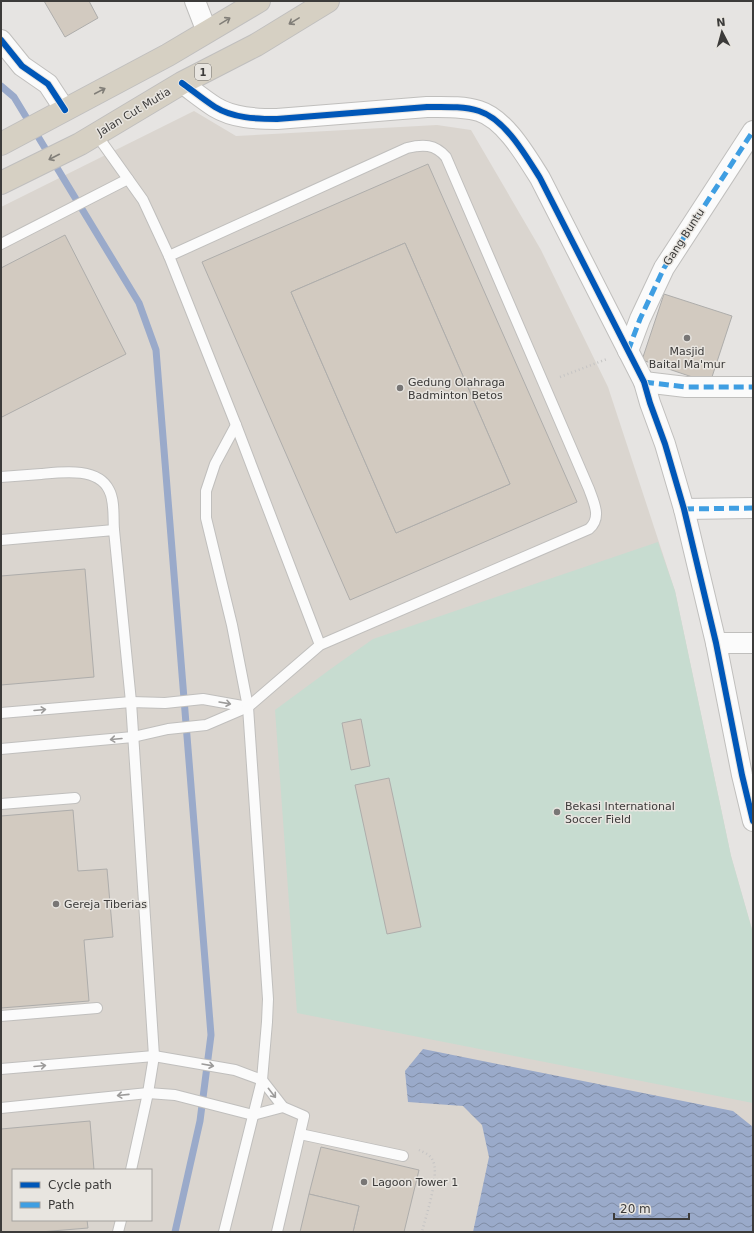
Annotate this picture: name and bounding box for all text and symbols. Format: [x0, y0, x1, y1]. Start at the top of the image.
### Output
north arrow [702, 12, 742, 52]
text: N [716, 16, 726, 29]
one-way arrow [219, 17, 231, 25]
one-way arrow [288, 18, 300, 26]
road number: 1 [195, 64, 211, 80]
street label: Jalan Cut Mutia [94, 85, 173, 140]
one-way arrow [93, 87, 105, 95]
one-way arrow [48, 154, 60, 161]
street label: Gang Buntu [661, 206, 707, 268]
marker: Masjid Baital Ma'mur [682, 333, 692, 343]
place label: Masjid Baital Ma'mur [649, 345, 726, 371]
place label: Gedung Olahraga Badminton Betos [408, 376, 505, 402]
marker: Gedung Olahraga Badminton Betos [395, 383, 405, 393]
one-way arrow [218, 699, 231, 707]
one-way arrow [33, 706, 46, 713]
one-way arrow [110, 735, 123, 742]
place label: Bekasi International Soccer Field [565, 800, 675, 826]
marker: Bekasi International Soccer Field [552, 807, 562, 817]
place label: Gereja Tiberias [64, 898, 147, 911]
marker: Gereja Tiberias [51, 899, 61, 909]
one-way arrow [201, 1061, 214, 1069]
one-way arrow [33, 1062, 46, 1069]
one-way arrow [268, 1088, 277, 1099]
one-way arrow [117, 1092, 130, 1099]
legend [12, 1169, 152, 1221]
place label: Lagoon Tower 1 [372, 1176, 458, 1189]
marker: Lagoon Tower 1 [359, 1177, 369, 1187]
text: Cycle path [48, 1178, 112, 1192]
scale bar [614, 1195, 689, 1221]
text: Path [48, 1198, 74, 1212]
text: 20 m [620, 1202, 651, 1216]

